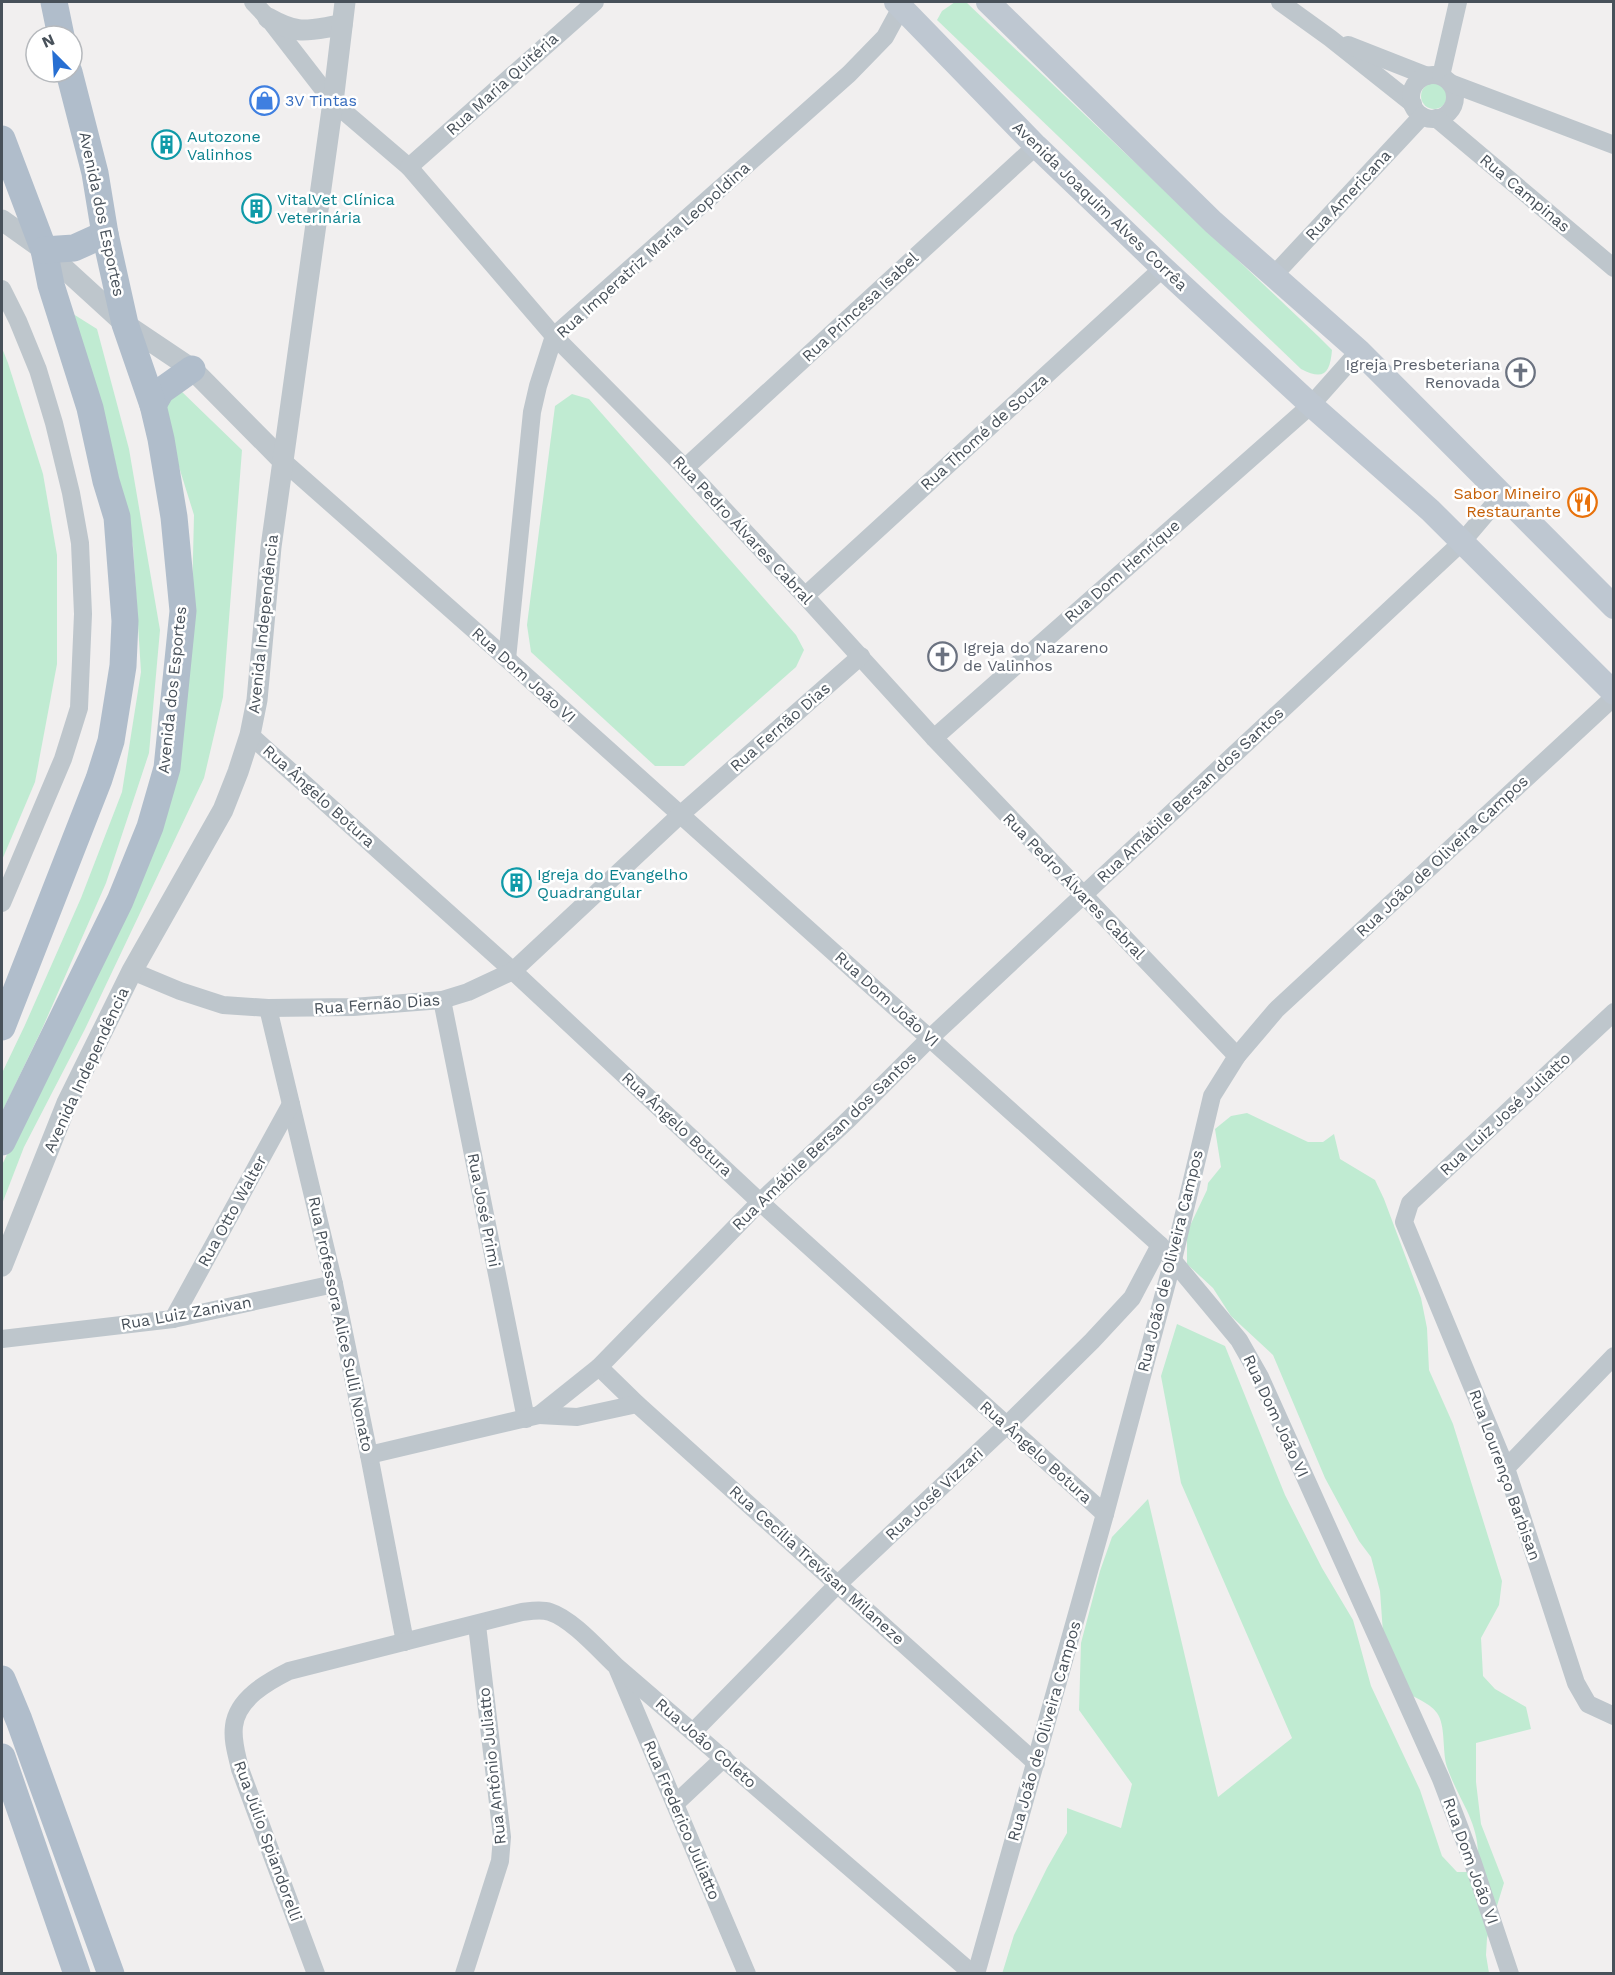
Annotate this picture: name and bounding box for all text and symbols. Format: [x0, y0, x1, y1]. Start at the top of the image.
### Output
north arrow [24, 24, 84, 84]
street label: Rua Maria Quitéria [442, 29, 562, 139]
text: N [39, 30, 57, 52]
shop icon: 3V Tintas [248, 84, 280, 116]
place label: 3V Tintas [285, 91, 357, 110]
street label: Avenida Joaquim Alves Corrêa [1009, 117, 1191, 295]
place label: Autozone Valinhos [187, 127, 261, 164]
building icon: Autozone Valinhos [150, 129, 182, 161]
street label: Avenida dos Esportes [75, 130, 129, 298]
street label: Rua Americana [1301, 146, 1395, 244]
street label: Rua Campinas [1476, 150, 1574, 236]
street label: Rua Imperatriz Maria Leopoldina [552, 158, 754, 342]
place label: VitalVet Clínica Veterinária [277, 190, 395, 227]
building icon: VitalVet Clínica Veterinária [240, 192, 272, 224]
street label: Rua Princesa Isabel [798, 248, 922, 366]
place label: Igreja Presbeteriana Renovada [1346, 355, 1500, 392]
church icon: Igreja Presbeteriana Renovada [1505, 357, 1537, 389]
street label: Rua Thomé de Souza [916, 370, 1052, 494]
street label: Rua Pedro Álvares Cabral [669, 452, 817, 608]
place label: Sabor Mineiro Restaurante [1453, 484, 1561, 521]
restaurant icon: Sabor Mineiro Restaurante [1566, 486, 1598, 518]
street label: Rua Dom Henrique [1060, 516, 1184, 626]
street label: Avenida Independência [244, 533, 282, 715]
street label: Avenida dos Esportes [154, 605, 190, 775]
street label: Rua Dom João VI [468, 623, 580, 727]
place label: Igreja do Nazareno de Valinhos [963, 638, 1108, 675]
church icon: Igreja do Nazareno de Valinhos [926, 640, 958, 672]
street label: Rua Fernão Dias [726, 678, 834, 776]
street label: Rua Amábile Bersan dos Santos [1093, 703, 1287, 887]
street label: Rua Ângelo Botura [259, 741, 379, 851]
street label: Rua João de Oliveira Campos [1352, 771, 1532, 941]
street label: Rua Pedro Álvares Cabral [999, 809, 1149, 963]
place label: Igreja do Evangelho Quadrangular [537, 865, 688, 902]
building icon: Igreja do Evangelho Quadrangular [500, 867, 532, 899]
street label: Rua Dom João VI [831, 947, 943, 1051]
street label: Avenida Independência [39, 984, 133, 1156]
street label: Rua Fernão Dias [313, 990, 441, 1018]
street label: Rua Amábile Bersan dos Santos [728, 1048, 920, 1234]
street label: Rua Luiz José Juliatto [1436, 1049, 1574, 1179]
street label: Rua Ângelo Botura [618, 1068, 736, 1180]
street label: Rua João de Oliveira Campos [1133, 1148, 1207, 1374]
street label: Rua José Primi [464, 1151, 504, 1269]
street label: Rua Otto Walter [194, 1152, 271, 1270]
street label: Rua Professora Alice Sulli Nonato [305, 1195, 377, 1453]
street label: Rua Luiz Zanivan [119, 1292, 253, 1334]
street label: Rua Dom João VI [1239, 1352, 1313, 1480]
street label: Rua Lourenço Barbisan [1465, 1387, 1545, 1563]
street label: Rua Ângelo Botura [976, 1397, 1096, 1507]
street label: Rua José Vizzari [881, 1444, 987, 1544]
street label: Rua Cecília Trevisan Milaneze [726, 1481, 908, 1649]
street label: Rua João de Oliveira Campos [1003, 1619, 1085, 1843]
street label: Rua Antônio Juliatto [474, 1686, 510, 1846]
street label: Rua João Coleto [652, 1694, 760, 1792]
street label: Rua Frederico Juliatto [640, 1737, 724, 1903]
street label: Rua Júlio Spiandorelli [230, 1758, 306, 1924]
street label: Rua Dom João VI [1439, 1795, 1503, 1927]

